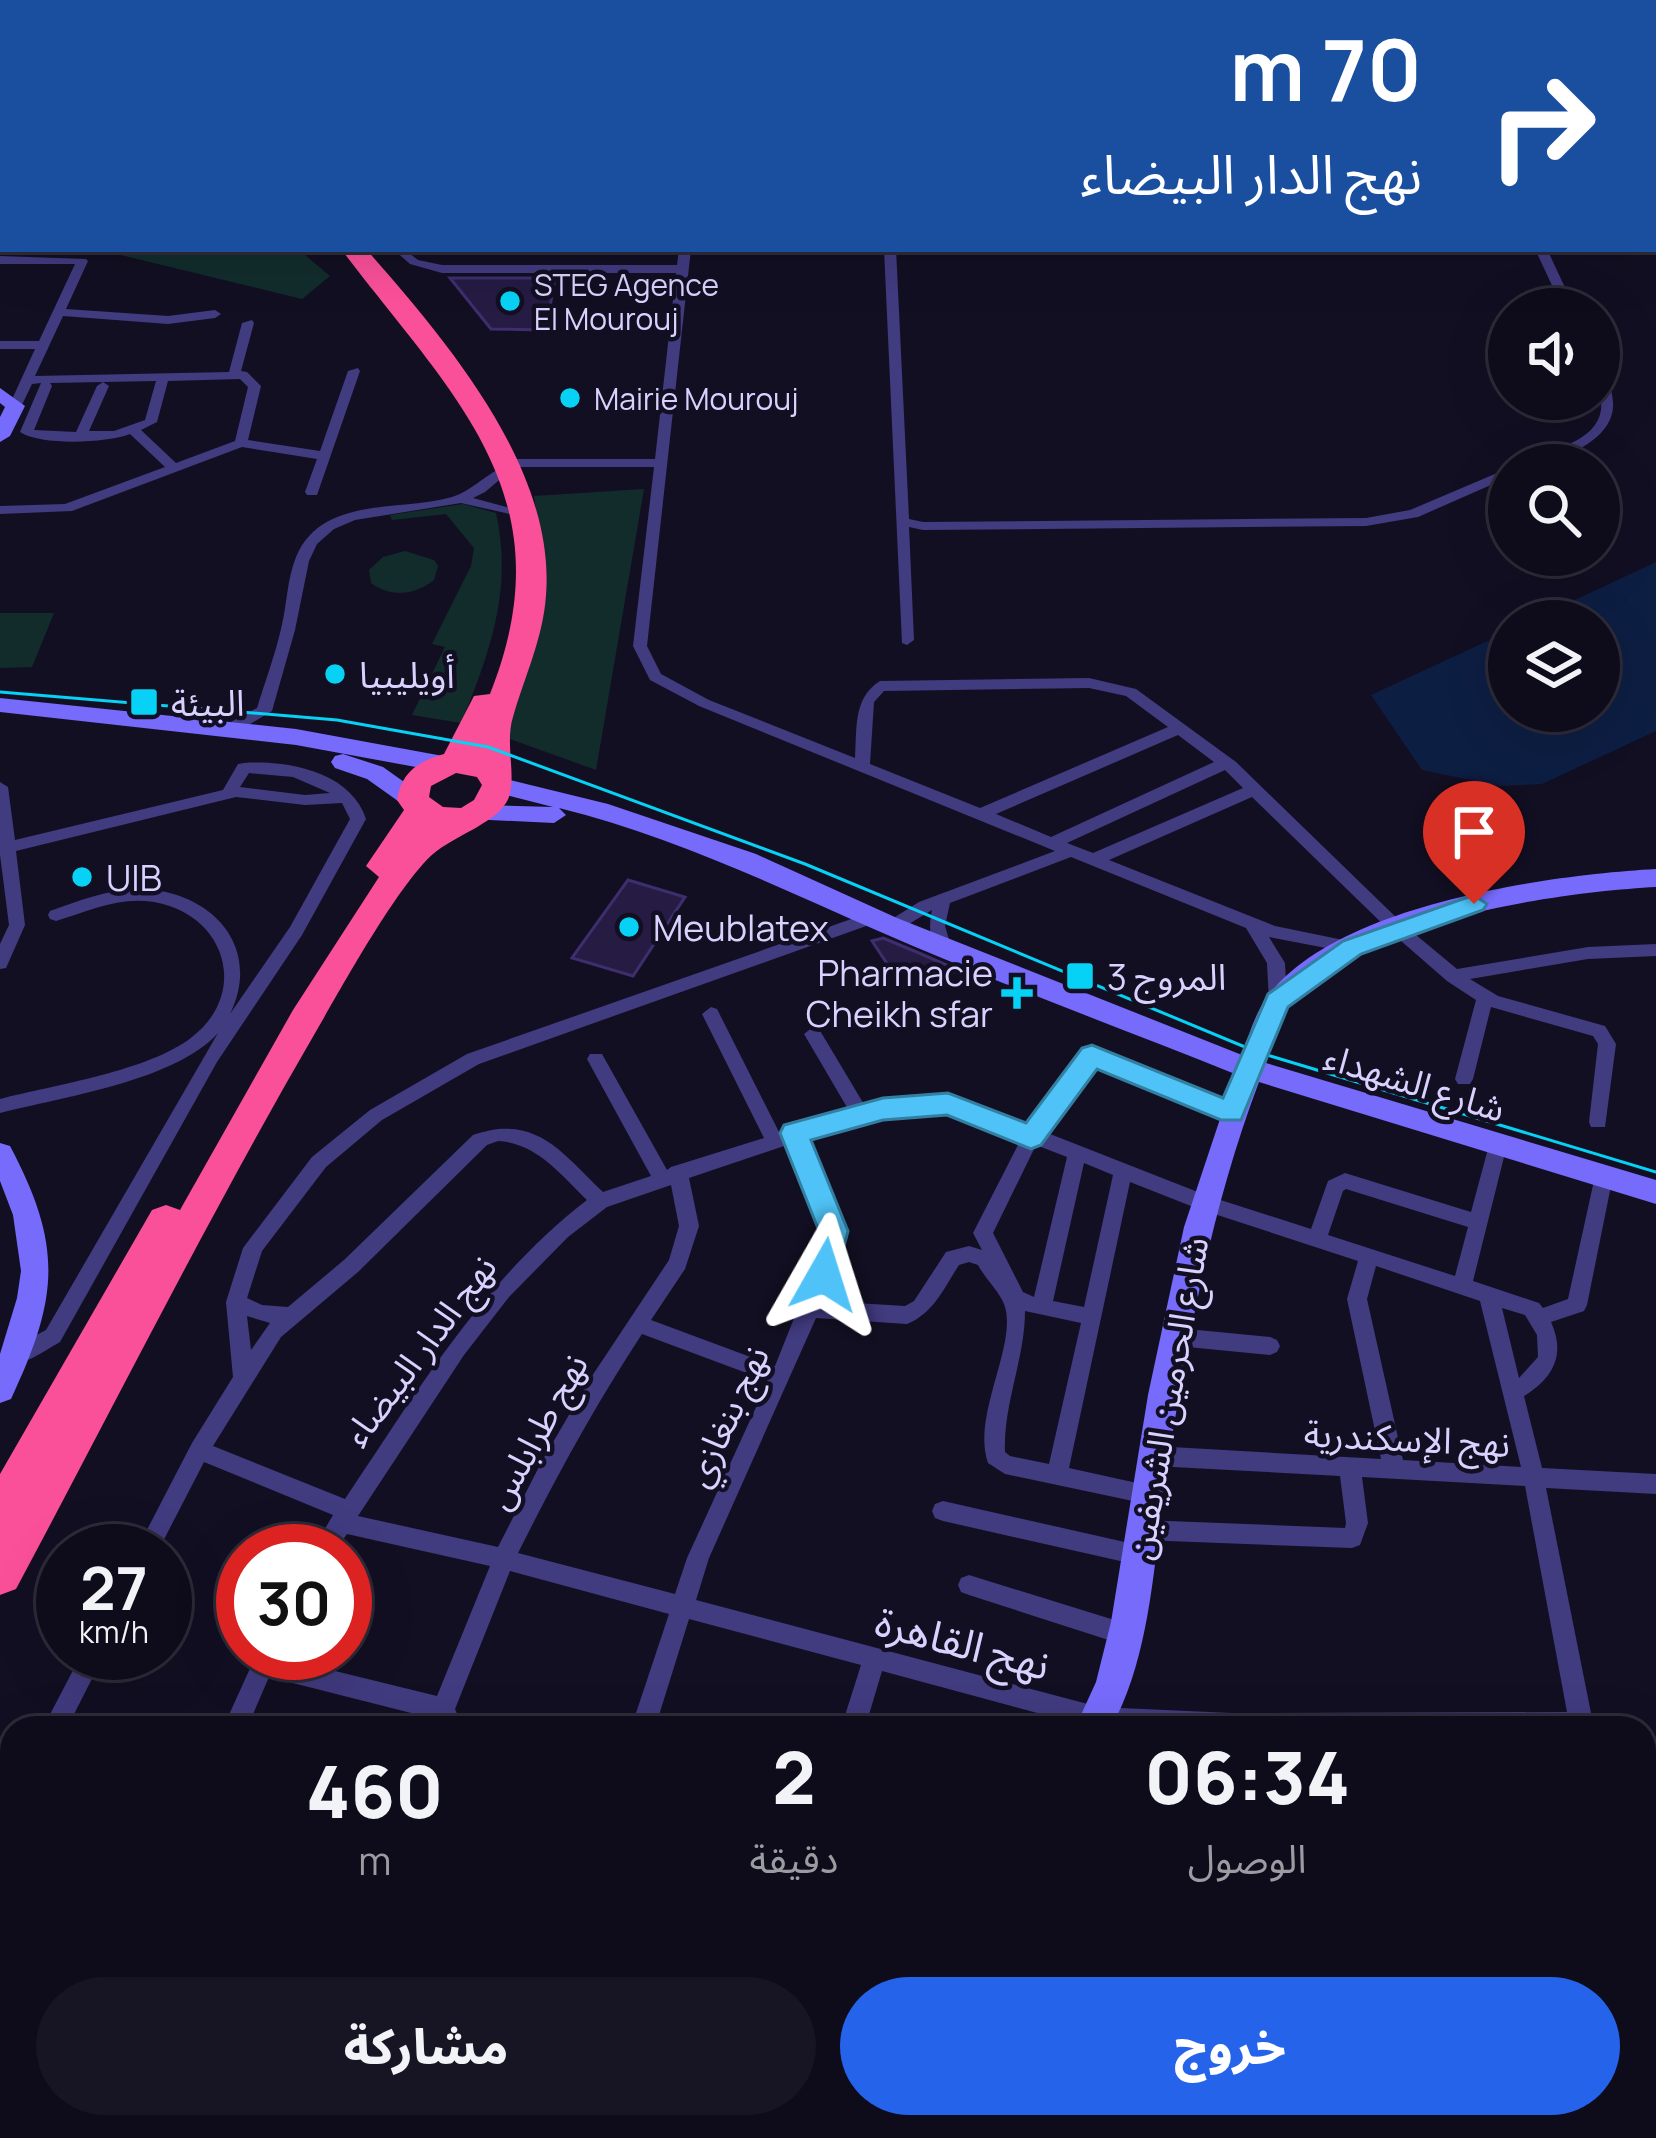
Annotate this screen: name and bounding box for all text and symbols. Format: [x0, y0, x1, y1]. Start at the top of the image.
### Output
text: 70 m [1230, 11, 1422, 126]
icon: right [1464, 48, 1620, 204]
text: نهج الدار البيضاء [1080, 136, 1422, 210]
place label: STEG Agence El Mourouj [534, 264, 719, 339]
marker: STEG Agence El Mourouj [497, 288, 523, 314]
map controls [1488, 288, 1620, 732]
button: sound [1488, 288, 1620, 420]
place label: Mairie Mourouj [594, 378, 799, 419]
marker: Mairie Mourouj [557, 385, 583, 411]
button: search [1488, 444, 1620, 576]
button: layers [1488, 600, 1620, 732]
place label: أويليبيا [359, 650, 455, 699]
marker: أويليبيا [322, 661, 348, 687]
place label: البيئة [171, 678, 245, 727]
marker: البيئة [128, 686, 160, 718]
pin [1423, 781, 1525, 904]
icon: arrive [1441, 799, 1507, 865]
place label: UIB [106, 853, 162, 902]
marker: UIB [69, 864, 95, 890]
place label: Meublatex [653, 903, 828, 952]
marker: Meublatex [616, 914, 642, 940]
place label: Pharmacie Cheikh sfar [806, 948, 993, 1038]
place label: المروج 3 [1107, 952, 1226, 1004]
marker: المروج 3 [1064, 960, 1096, 992]
marker: Pharmacie Cheikh sfar [1004, 980, 1030, 1006]
street label: شارع الشهداء [1318, 1031, 1511, 1136]
position arrow [761, 1212, 887, 1338]
street label: شارع الحرمين الشريفين [1114, 1233, 1222, 1564]
street label: نهج الدار البيضاء [331, 1244, 509, 1457]
street label: نهج بنغازي [672, 1338, 784, 1496]
street label: نهج طرابلس [473, 1344, 601, 1519]
street label: نهج الإسكندرية [1302, 1408, 1511, 1471]
speed limit sign: 30 [216, 1524, 372, 1680]
text: 27 [80, 1546, 148, 1628]
street label: نهج القاهرة [868, 1591, 1057, 1697]
text: km/h [79, 1611, 149, 1652]
text: 2 [772, 1727, 816, 1826]
text: 06:34 [1144, 1727, 1350, 1826]
text: 460 [306, 1741, 444, 1840]
text: دقيقة [749, 1831, 838, 1885]
text: الوصول [1188, 1831, 1306, 1885]
text: m [358, 1833, 391, 1887]
button: مشاركة [36, 1977, 816, 2115]
button: خروج [840, 1977, 1620, 2115]

